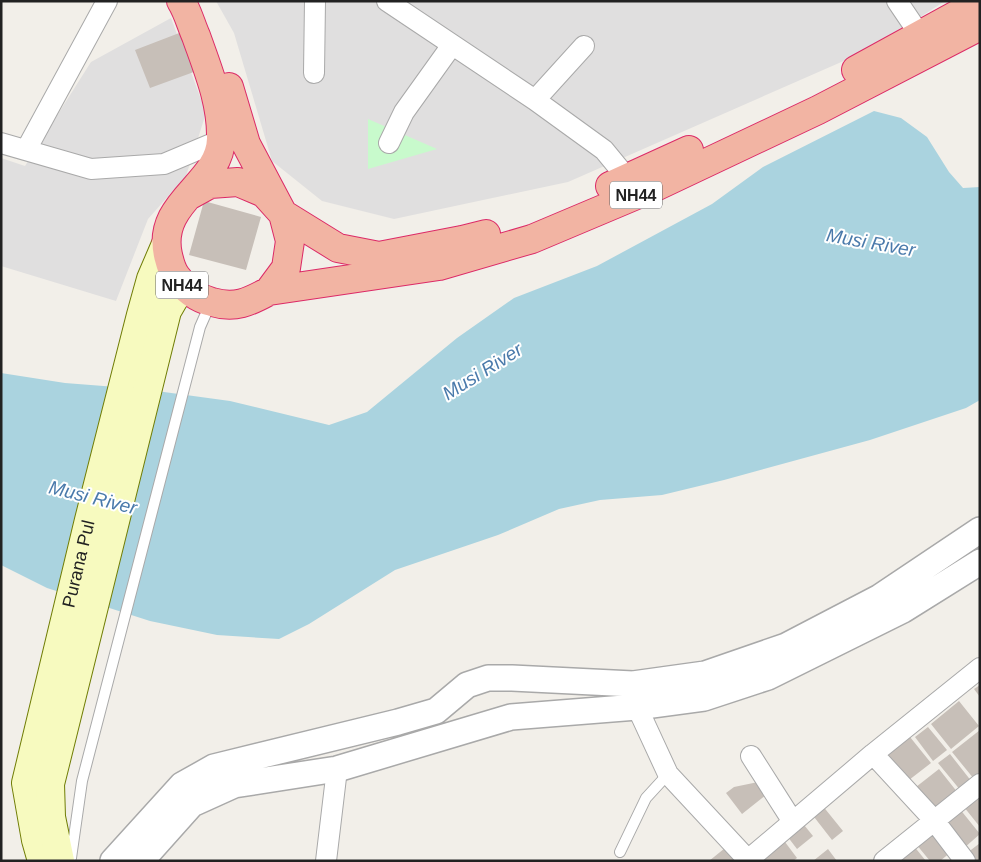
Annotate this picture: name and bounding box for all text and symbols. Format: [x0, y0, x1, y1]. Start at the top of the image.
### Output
road number: NH44 [610, 182, 662, 208]
water label: Musi River [825, 224, 918, 261]
road number: NH44 [156, 272, 208, 298]
water label: Musi River [439, 338, 526, 404]
water label: Musi River [47, 476, 140, 519]
street label: Purana Pul [58, 518, 99, 610]

